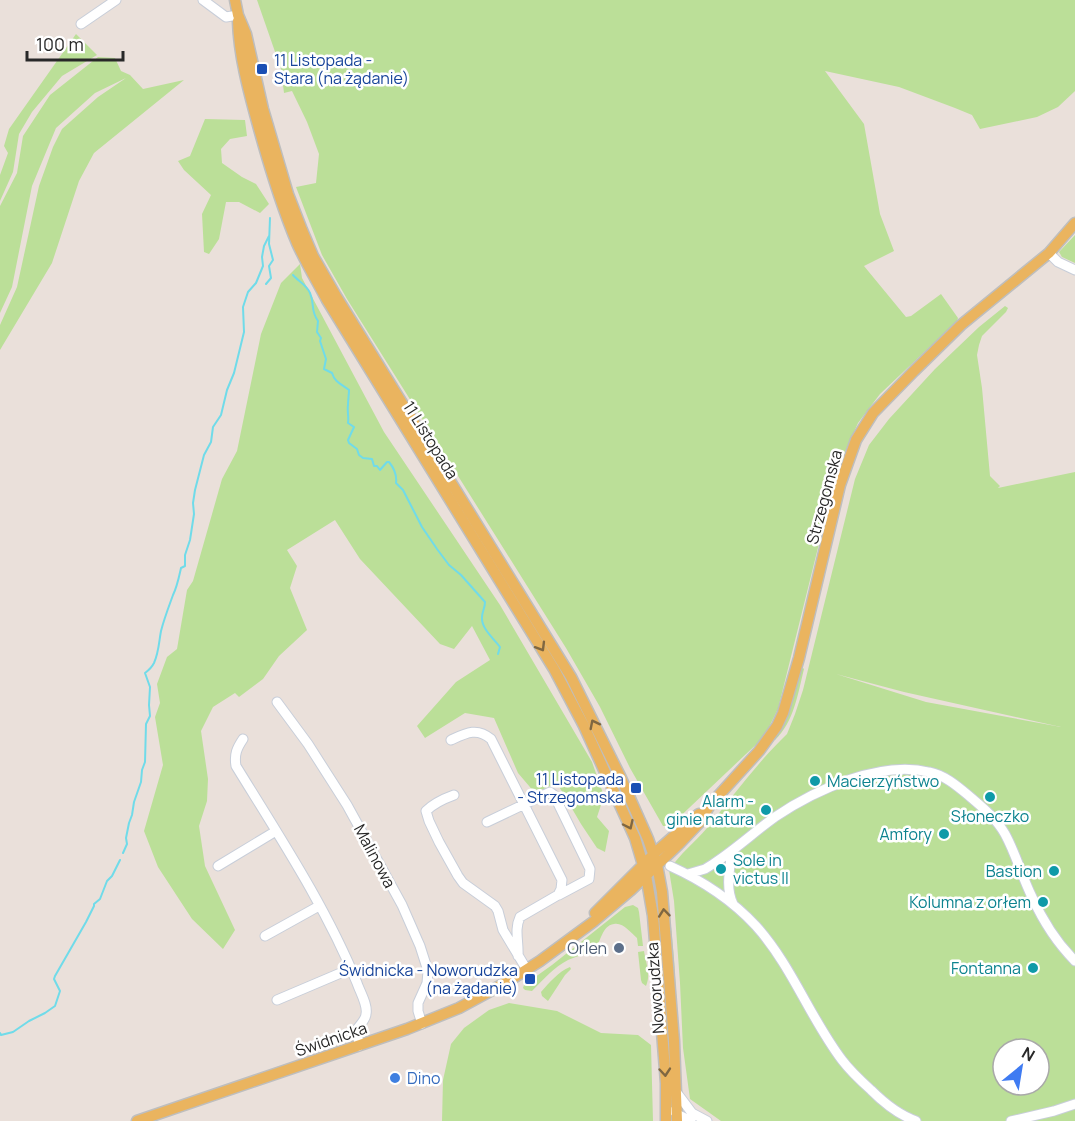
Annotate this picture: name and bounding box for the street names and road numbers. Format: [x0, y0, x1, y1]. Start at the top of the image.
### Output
street label: 11 Listopada [398, 397, 464, 483]
street label: Strzegomska [801, 447, 847, 547]
street label: Malinowa [349, 820, 401, 892]
street label: Noworudzka [641, 942, 669, 1034]
street label: Świdnicka [292, 1017, 370, 1061]

